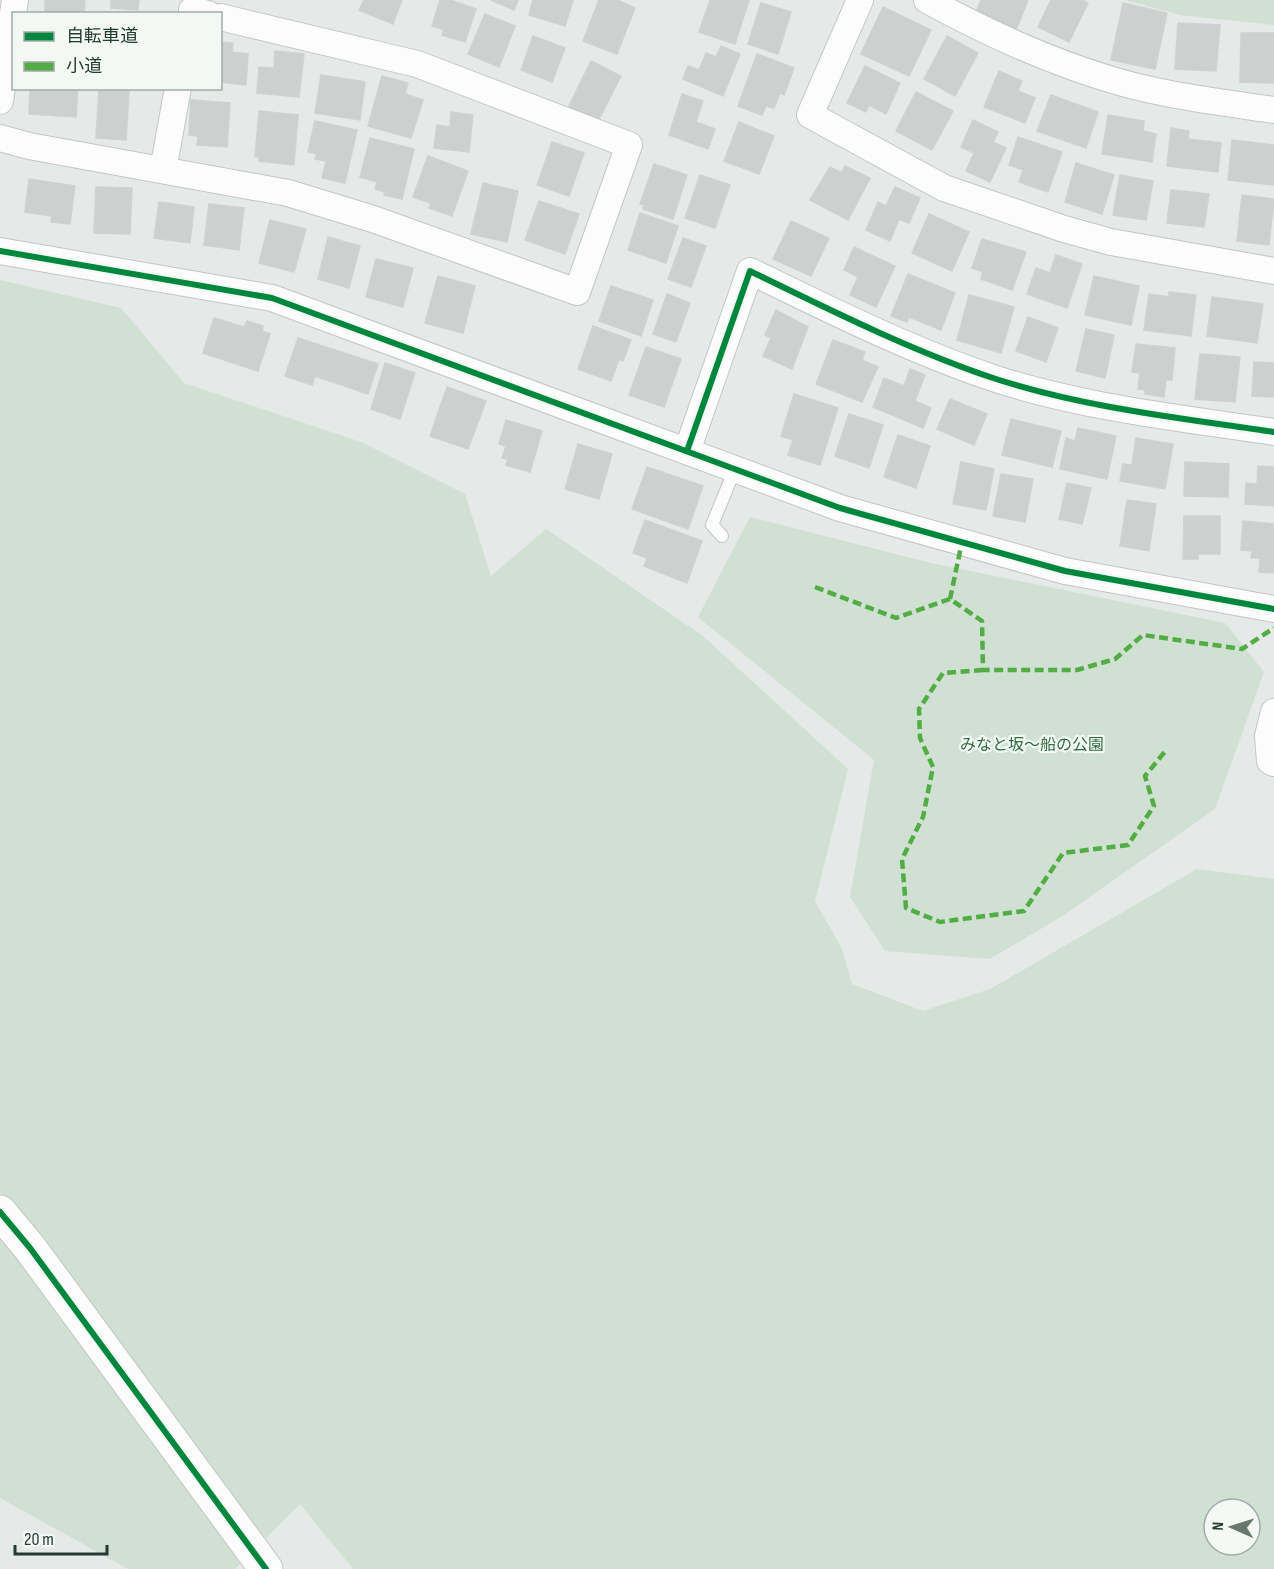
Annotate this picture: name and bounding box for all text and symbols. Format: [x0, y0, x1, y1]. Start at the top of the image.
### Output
legend [12, 12, 222, 90]
text: 自転車道 [66, 26, 138, 47]
text: 小道 [66, 56, 102, 77]
park label: みなと坂〜船の公園 [960, 736, 1104, 755]
north arrow [1202, 1497, 1262, 1557]
scale bar [15, 1518, 106, 1556]
text: N [1209, 1522, 1228, 1531]
text: 20 m [24, 1529, 54, 1550]

